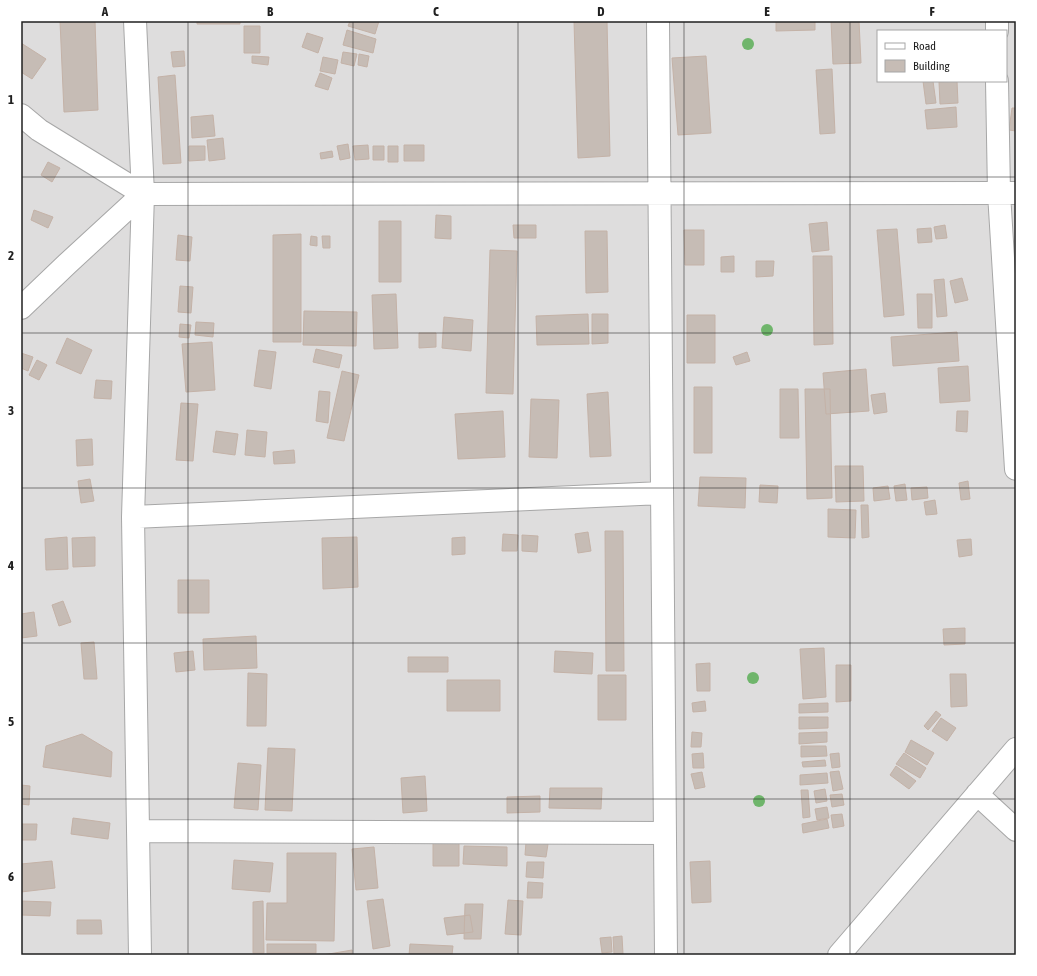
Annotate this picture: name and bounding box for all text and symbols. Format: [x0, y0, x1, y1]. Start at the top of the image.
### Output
text: A [101, 4, 109, 19]
text: B [267, 4, 274, 19]
text: C [433, 4, 439, 19]
text: D [597, 4, 605, 19]
text: E [764, 4, 770, 19]
text: F [929, 4, 935, 19]
legend [877, 30, 1007, 82]
text: Road [913, 39, 936, 53]
text: Building [913, 59, 951, 73]
text: 1 [8, 92, 14, 107]
text: 2 [8, 248, 14, 263]
text: 3 [8, 403, 14, 418]
text: 4 [7, 558, 14, 573]
text: 5 [8, 714, 14, 729]
text: 6 [8, 869, 14, 884]

